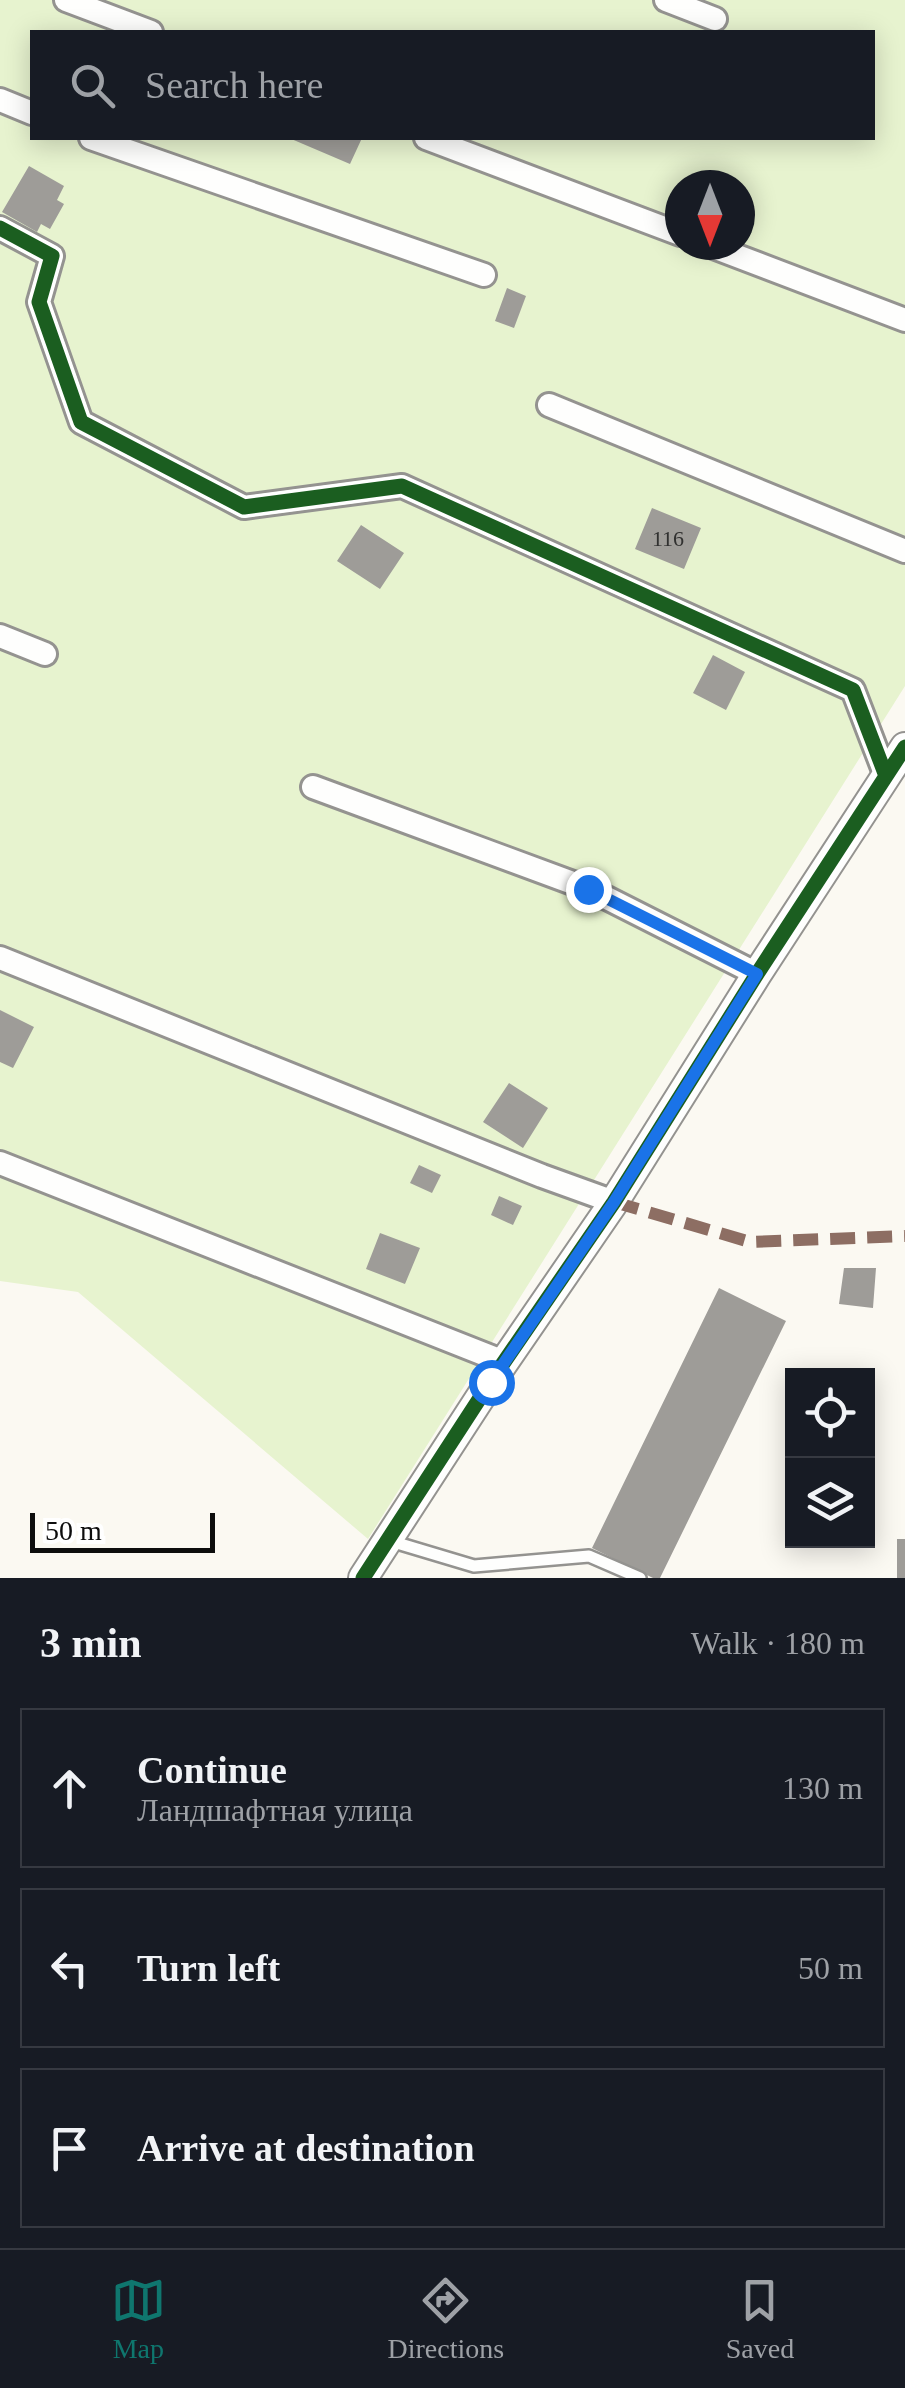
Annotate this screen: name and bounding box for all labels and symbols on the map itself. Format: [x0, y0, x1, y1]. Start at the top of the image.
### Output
north arrow [665, 170, 755, 260]
house number: 116 [652, 526, 684, 551]
route end [566, 867, 612, 913]
route start [469, 1360, 515, 1406]
scale bar [30, 1508, 215, 1552]

